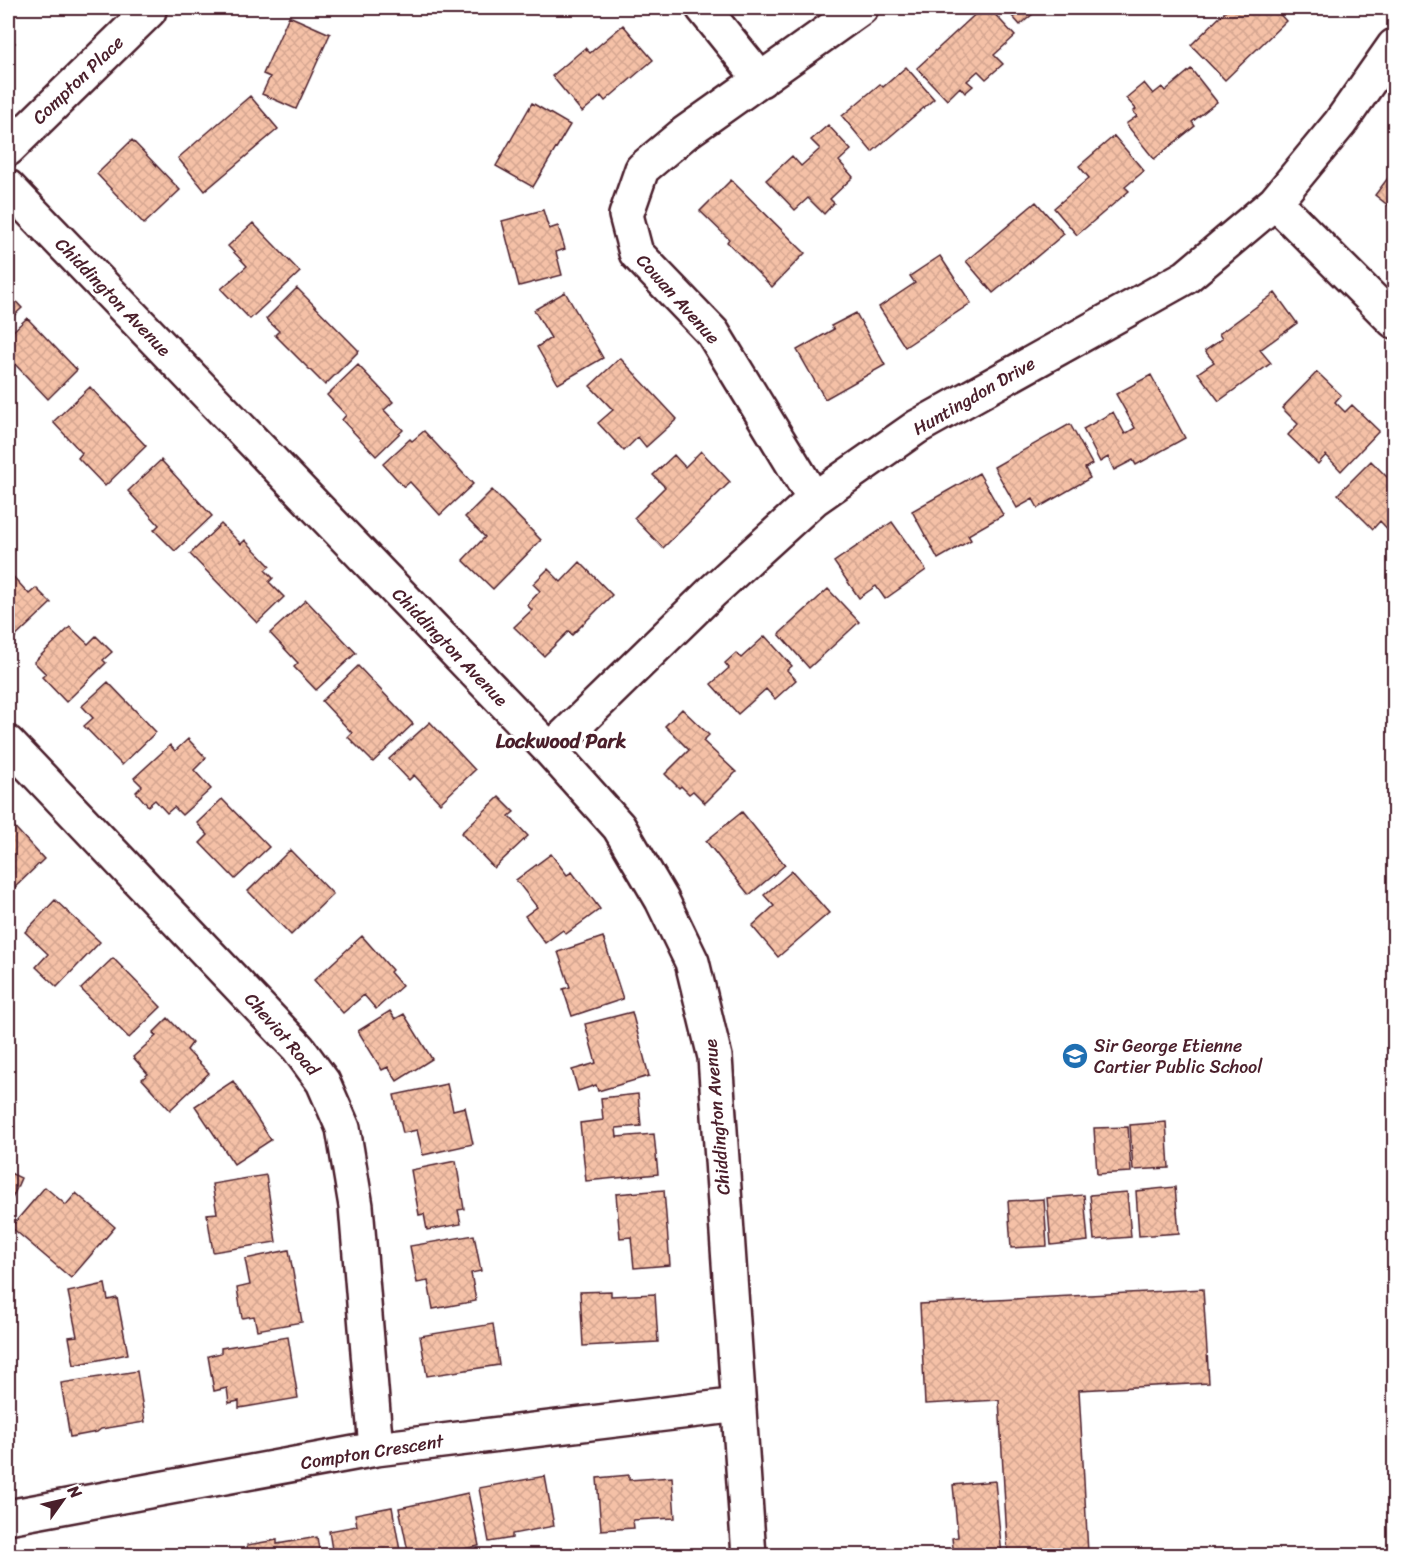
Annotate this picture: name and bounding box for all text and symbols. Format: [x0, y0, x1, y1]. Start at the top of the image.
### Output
street label: Compton Place [25, 28, 131, 132]
street label: Chiddington Avenue [47, 230, 179, 365]
street label: Cowan Avenue [628, 246, 728, 352]
street label: Huntingdon Drive [907, 348, 1041, 444]
street label: Chiddington Avenue [384, 580, 516, 715]
district label: Lockwood Park [496, 724, 627, 759]
street label: Cheviot Road [236, 985, 329, 1084]
place label: Sir George Etienne Cartier Public School [1094, 1030, 1263, 1083]
street label: Chiddington Avenue [694, 1037, 740, 1196]
school or university icon: Sir George Etienne Cartier Public School [1060, 1041, 1090, 1071]
street label: Compton Crescent [298, 1425, 447, 1479]
north arrow [33, 1470, 93, 1530]
text: N [59, 1478, 91, 1505]

